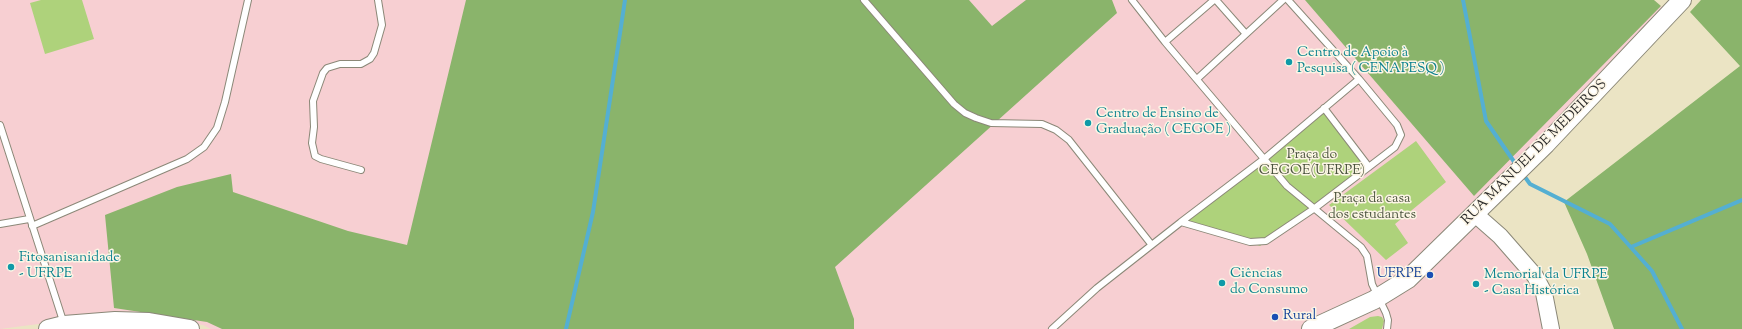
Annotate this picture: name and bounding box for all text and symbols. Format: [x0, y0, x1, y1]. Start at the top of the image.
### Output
place label: Centro de Apoio à Pesquisa ( CENAPESQ ) [1297, 46, 1445, 78]
marker: Centro de Apoio à Pesquisa ( CENAPESQ ) [1284, 57, 1294, 67]
street label: RUA MANUEL DE MEDEIROS [1459, 77, 1611, 229]
place label: Centro de Ensino de Graduação ( CEGOE ) [1096, 107, 1231, 140]
marker: Centro de Ensino de Graduação ( CEGOE ) [1083, 118, 1093, 128]
park label: Praça do CEGOE(UFRPE) [1259, 148, 1365, 180]
park label: Praça da casa dos estudantes [1328, 192, 1416, 224]
place label: Fitosanisanidade - UFRPE [19, 251, 120, 284]
marker: Fitosanisanidade - UFRPE [6, 262, 16, 272]
place label: Ciências do Consumo [1230, 267, 1308, 300]
place label: UFRPE [1376, 267, 1422, 283]
place label: Memorial da UFRPE - Casa Histórica [1484, 268, 1608, 300]
marker: UFRPE [1425, 270, 1435, 280]
marker: Ciências do Consumo [1217, 278, 1227, 288]
marker: Memorial da UFRPE - Casa Histórica [1471, 279, 1481, 289]
place label: Rural [1283, 309, 1316, 325]
marker: Rural [1270, 312, 1280, 322]

